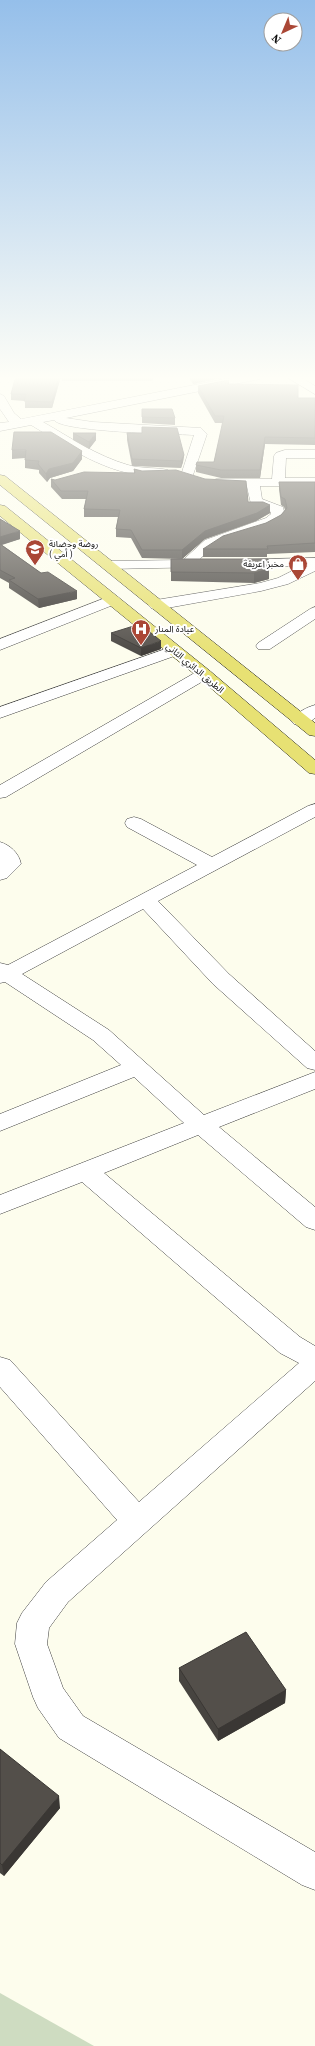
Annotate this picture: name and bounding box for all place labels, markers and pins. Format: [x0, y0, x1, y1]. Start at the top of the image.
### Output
school or university icon: روضة وحضانة ( أمي ) [24, 538, 46, 566]
place label: روضة وحضانة ( أمي ) [49, 538, 98, 561]
shop icon: مخبز اعريفة [287, 553, 309, 581]
place label: مخبز اعريفة [243, 558, 284, 570]
hospital icon: عيادة المنار [130, 618, 152, 646]
place label: عيادة المنار [154, 623, 195, 635]

